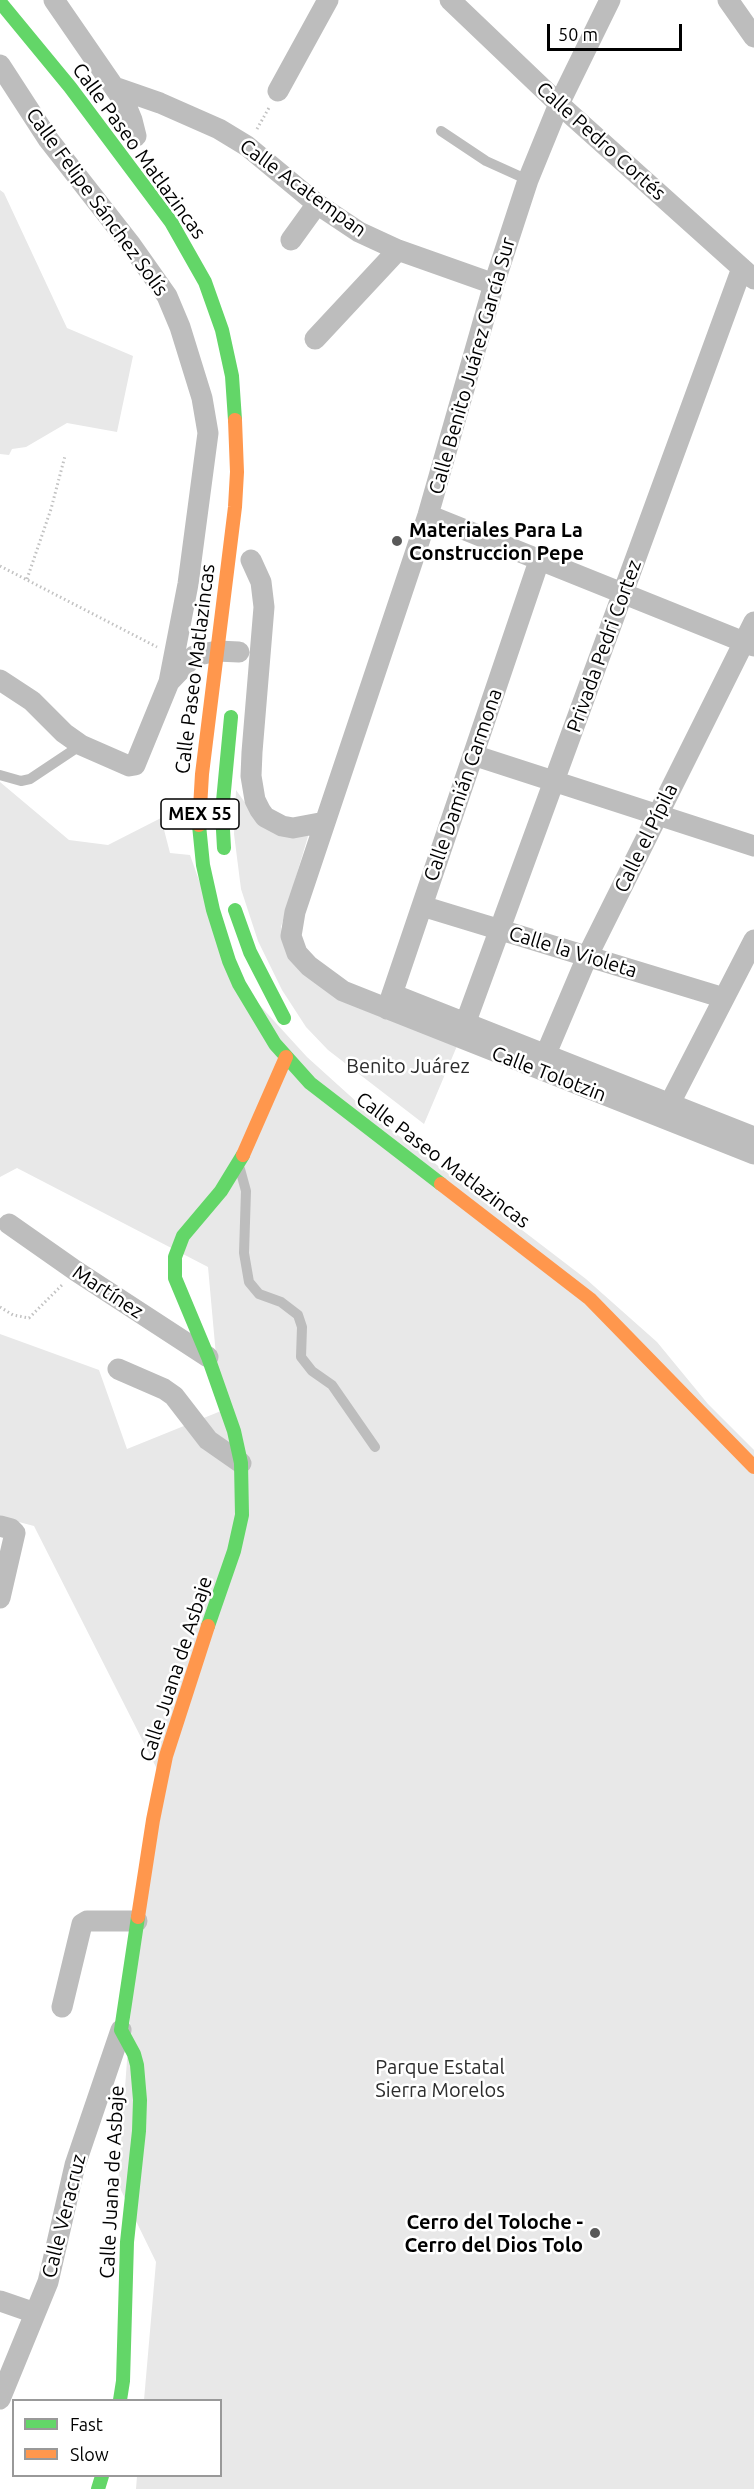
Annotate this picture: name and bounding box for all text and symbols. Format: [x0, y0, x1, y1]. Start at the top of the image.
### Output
scale bar [550, 12, 685, 50]
text: 50 m [558, 24, 598, 44]
street label: Calle Paseo Matlazincas [67, 58, 211, 244]
street label: Calle Pedro Cortés [531, 77, 671, 205]
street label: Calle Felipe Sánchez Solís [21, 103, 173, 301]
street label: Calle Acatempan [235, 134, 371, 242]
street label: Calle Benito Juárez García Sur [424, 235, 520, 497]
place label: Materiales Para La Construccion Pepe [409, 518, 584, 565]
marker: Materiales Para La Construccion Pepe [390, 534, 404, 548]
street label: Privada Pedri Cortez [562, 556, 646, 736]
street label: Calle Paseo Matlazincas [170, 563, 220, 775]
street label: Calle Damián Carmona [419, 685, 507, 885]
street label: Calle el Pípila [609, 780, 683, 896]
road number: MEX 55 [161, 799, 239, 829]
street label: Calle la Violeta [506, 921, 640, 983]
street label: Calle Tolotzin [488, 1041, 610, 1107]
park label: Benito Juárez [346, 1054, 470, 1078]
street label: Calle Paseo Matlazincas [351, 1087, 535, 1233]
street label: Martínez [68, 1260, 148, 1324]
street label: Calle Juana de Asbaje [135, 1573, 217, 1765]
park label: Parque Estatal Sierra Morelos [375, 2055, 505, 2102]
street label: Calle Juana de Asbaje [95, 2085, 129, 2279]
street label: Calle Veracruz [37, 2151, 91, 2281]
place label: Cerro del Toloche - Cerro del Dios Tolo [404, 2210, 583, 2257]
marker: Cerro del Toloche - Cerro del Dios Tolo [588, 2226, 602, 2240]
legend [12, 2399, 222, 2477]
text: Fast [70, 2414, 103, 2434]
text: Slow [70, 2444, 109, 2464]

